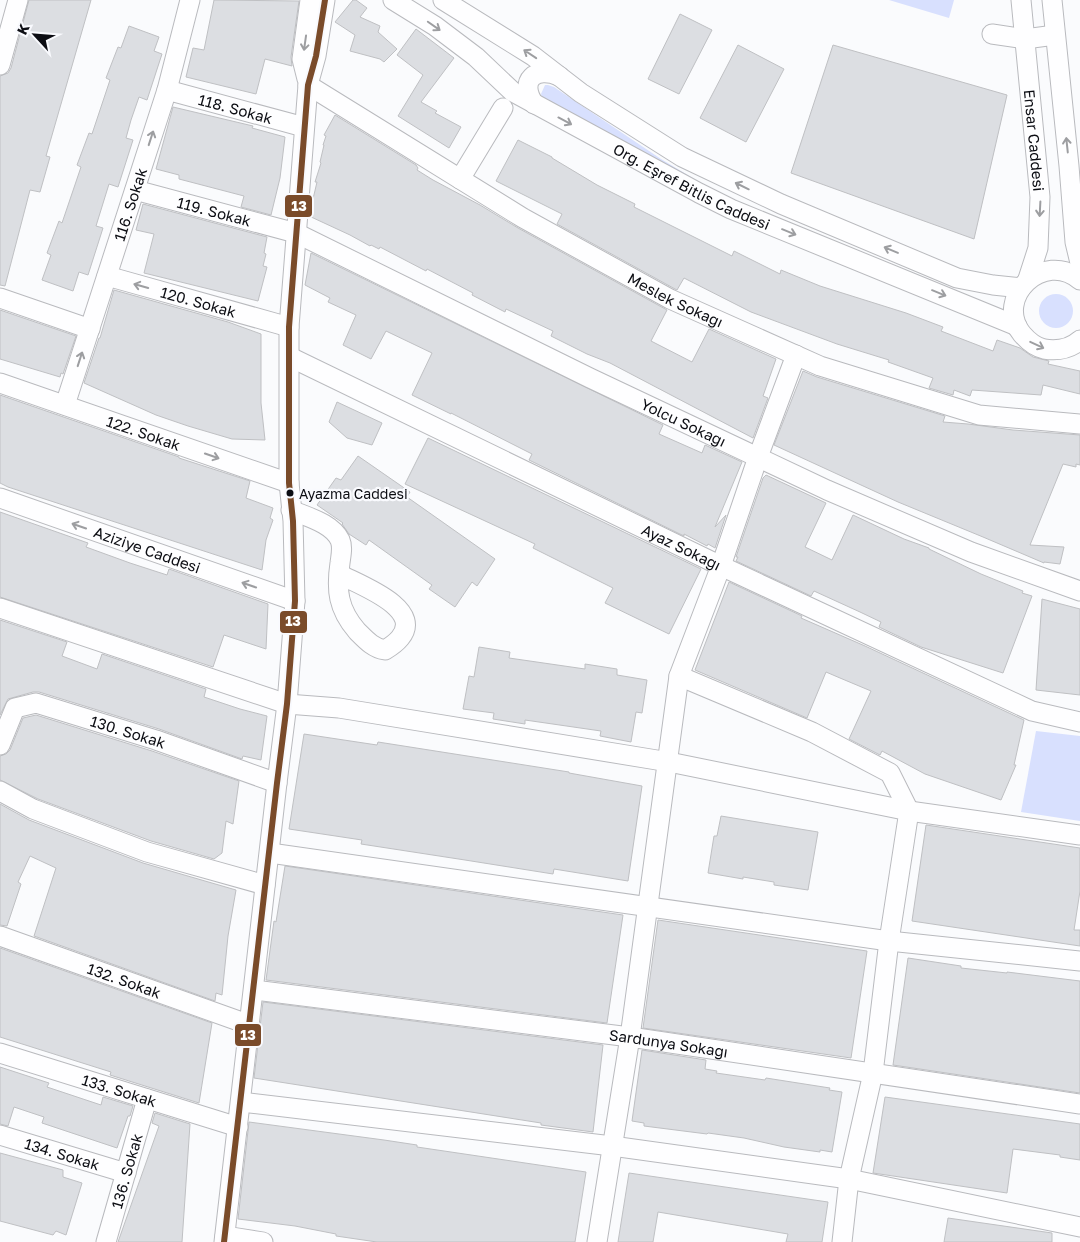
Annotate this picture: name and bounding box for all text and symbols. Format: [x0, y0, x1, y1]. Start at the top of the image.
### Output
north arrow [10, 10, 60, 60]
text: K [13, 21, 33, 37]
one-way arrow [427, 21, 441, 31]
one-way arrow [299, 35, 309, 51]
one-way arrow [523, 49, 537, 59]
street label: Ensar Caddesi [1021, 89, 1048, 192]
street label: 118. Sokak [197, 90, 275, 127]
one-way arrow [558, 116, 573, 126]
one-way arrow [147, 130, 157, 146]
one-way arrow [1062, 137, 1072, 153]
street label: Org. Eşref Bitlis Caddesi [610, 139, 773, 233]
street label: 116. Sokak [110, 165, 150, 243]
one-way arrow [735, 180, 750, 190]
street label: 119. Sokak [175, 193, 254, 230]
line badge: 13 [284, 194, 313, 218]
text: 13 [291, 197, 307, 214]
one-way arrow [1035, 201, 1044, 217]
one-way arrow [781, 228, 796, 237]
one-way arrow [884, 245, 899, 255]
street label: Meslek Sokağı [625, 269, 726, 331]
one-way arrow [134, 280, 150, 290]
street label: 120. Sokak [159, 283, 239, 321]
one-way arrow [931, 289, 946, 299]
one-way arrow [1029, 341, 1044, 350]
one-way arrow [76, 352, 85, 367]
street label: Yolcu Sokağı [638, 394, 729, 450]
street label: 122. Sokak [104, 412, 183, 454]
one-way arrow [203, 452, 219, 461]
place label: Ayazma Caddesi [299, 485, 408, 502]
marker: Ayazma Caddesi [285, 488, 295, 498]
street label: Ayaz Sokağı [639, 520, 724, 574]
one-way arrow [72, 521, 87, 530]
street label: Aziziye Caddesi [91, 522, 203, 576]
one-way arrow [242, 580, 257, 589]
line badge: 13 [279, 610, 308, 634]
text: 13 [285, 612, 301, 629]
street label: 130. Sokak [88, 711, 169, 752]
street label: 132. Sokak [85, 959, 164, 1002]
line badge: 13 [234, 1023, 262, 1047]
street label: Sardunya Sokağı [608, 1025, 729, 1060]
text: 13 [240, 1026, 256, 1043]
street label: 133. Sokak [80, 1070, 159, 1110]
street label: 136. Sokak [107, 1131, 146, 1211]
street label: 134. Sokak [23, 1134, 102, 1174]

